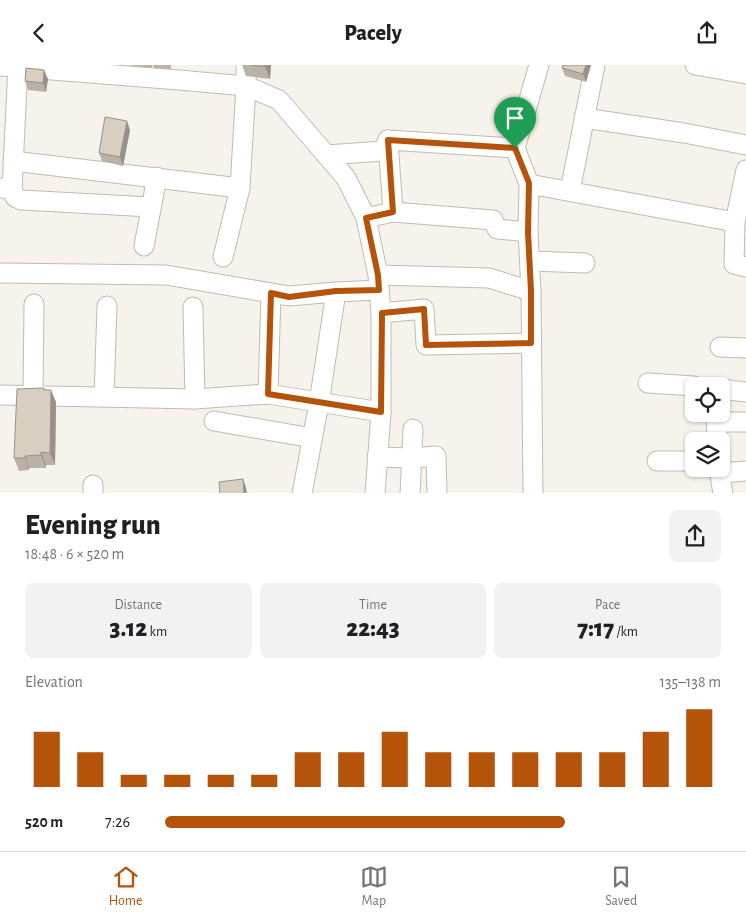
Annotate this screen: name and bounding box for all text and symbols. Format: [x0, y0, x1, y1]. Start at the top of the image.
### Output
icon: back [25, 19, 53, 47]
icon: share [693, 19, 721, 47]
text: Pacely [344, 22, 402, 44]
pin [494, 97, 536, 148]
icon: arrive [501, 104, 529, 132]
map controls [685, 377, 730, 477]
button: locate [685, 377, 730, 422]
button: layers [685, 432, 730, 477]
button: share [669, 510, 721, 562]
text: Evening run [25, 512, 161, 540]
text: 18:48 · 6 × 520 m [25, 546, 124, 562]
text: Distance [115, 598, 162, 612]
text: Time [359, 598, 387, 612]
text: Pace [595, 598, 620, 612]
text: 3.12 [109, 616, 147, 641]
text: 22:43 [346, 616, 400, 641]
text: 7:17 [577, 616, 614, 641]
text: km [147, 625, 167, 639]
text: /km [614, 625, 638, 639]
text: Elevation [25, 674, 83, 690]
text: 135–138 m [659, 674, 721, 690]
text: 520 m [25, 814, 63, 830]
text: 7:26 [105, 814, 130, 830]
tab: Home [109, 863, 142, 910]
tab: Map [360, 863, 388, 910]
tab: Saved [605, 863, 637, 910]

